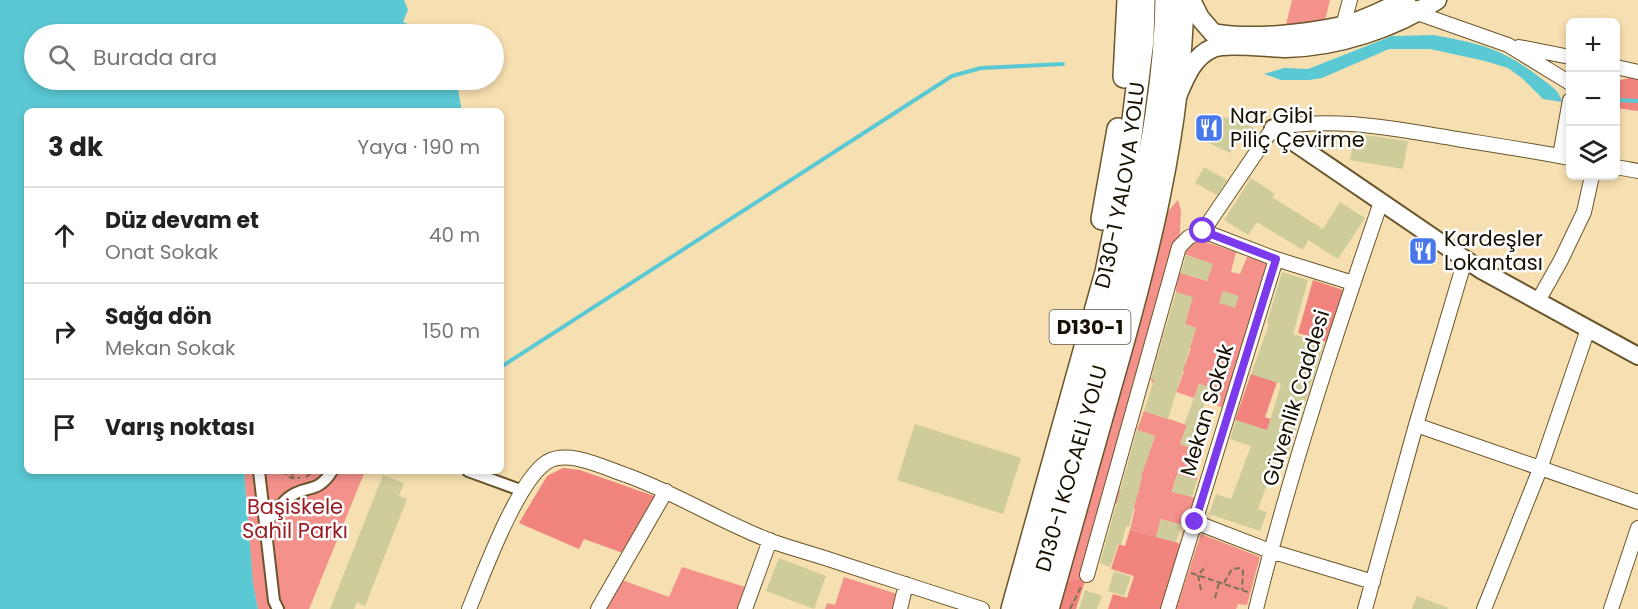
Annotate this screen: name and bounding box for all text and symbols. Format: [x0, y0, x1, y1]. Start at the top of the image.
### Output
map controls [1566, 18, 1620, 180]
button: + [1566, 18, 1620, 72]
search box [24, 24, 504, 90]
icon: search [45, 41, 78, 74]
text: Burada ara [93, 42, 217, 73]
button: − [1566, 72, 1620, 126]
street label: D130-1 YALOVA YOLU [1087, 80, 1152, 292]
place label: Nar Gibi Piliç Çevirme [1230, 101, 1365, 154]
restaurant icon: Nar Gibi Piliç Çevirme [1193, 112, 1225, 144]
button: layers [1566, 126, 1620, 180]
text: 3 dk [48, 129, 103, 165]
text: Yaya · 190 m [358, 133, 480, 161]
text: Düz devam et [105, 205, 259, 236]
route start [1189, 217, 1215, 243]
icon: ahead [48, 219, 81, 252]
text: 40 m [429, 221, 480, 249]
place label: Kardeşler Lokantası [1444, 224, 1543, 277]
restaurant icon: Kardeşler Lokantası [1407, 235, 1439, 267]
text: Onat Sokak [105, 238, 218, 266]
text: Sağa dön [105, 301, 212, 332]
street label: Güvenlik Caddesi [1255, 306, 1336, 489]
road number: D130-1 [1050, 310, 1130, 344]
icon: right [48, 315, 81, 348]
text: 150 m [423, 317, 480, 345]
text: Mekan Sokak [105, 334, 235, 362]
street label: Mekan Sokak [1173, 340, 1240, 479]
street label: D130-1 KOCAELİ YOLU [1028, 362, 1114, 575]
icon: arrive [48, 411, 81, 444]
text: Varış noktası [105, 412, 255, 443]
park label: Başiskele Sahil Parkı [242, 492, 348, 545]
route end [1181, 508, 1207, 534]

